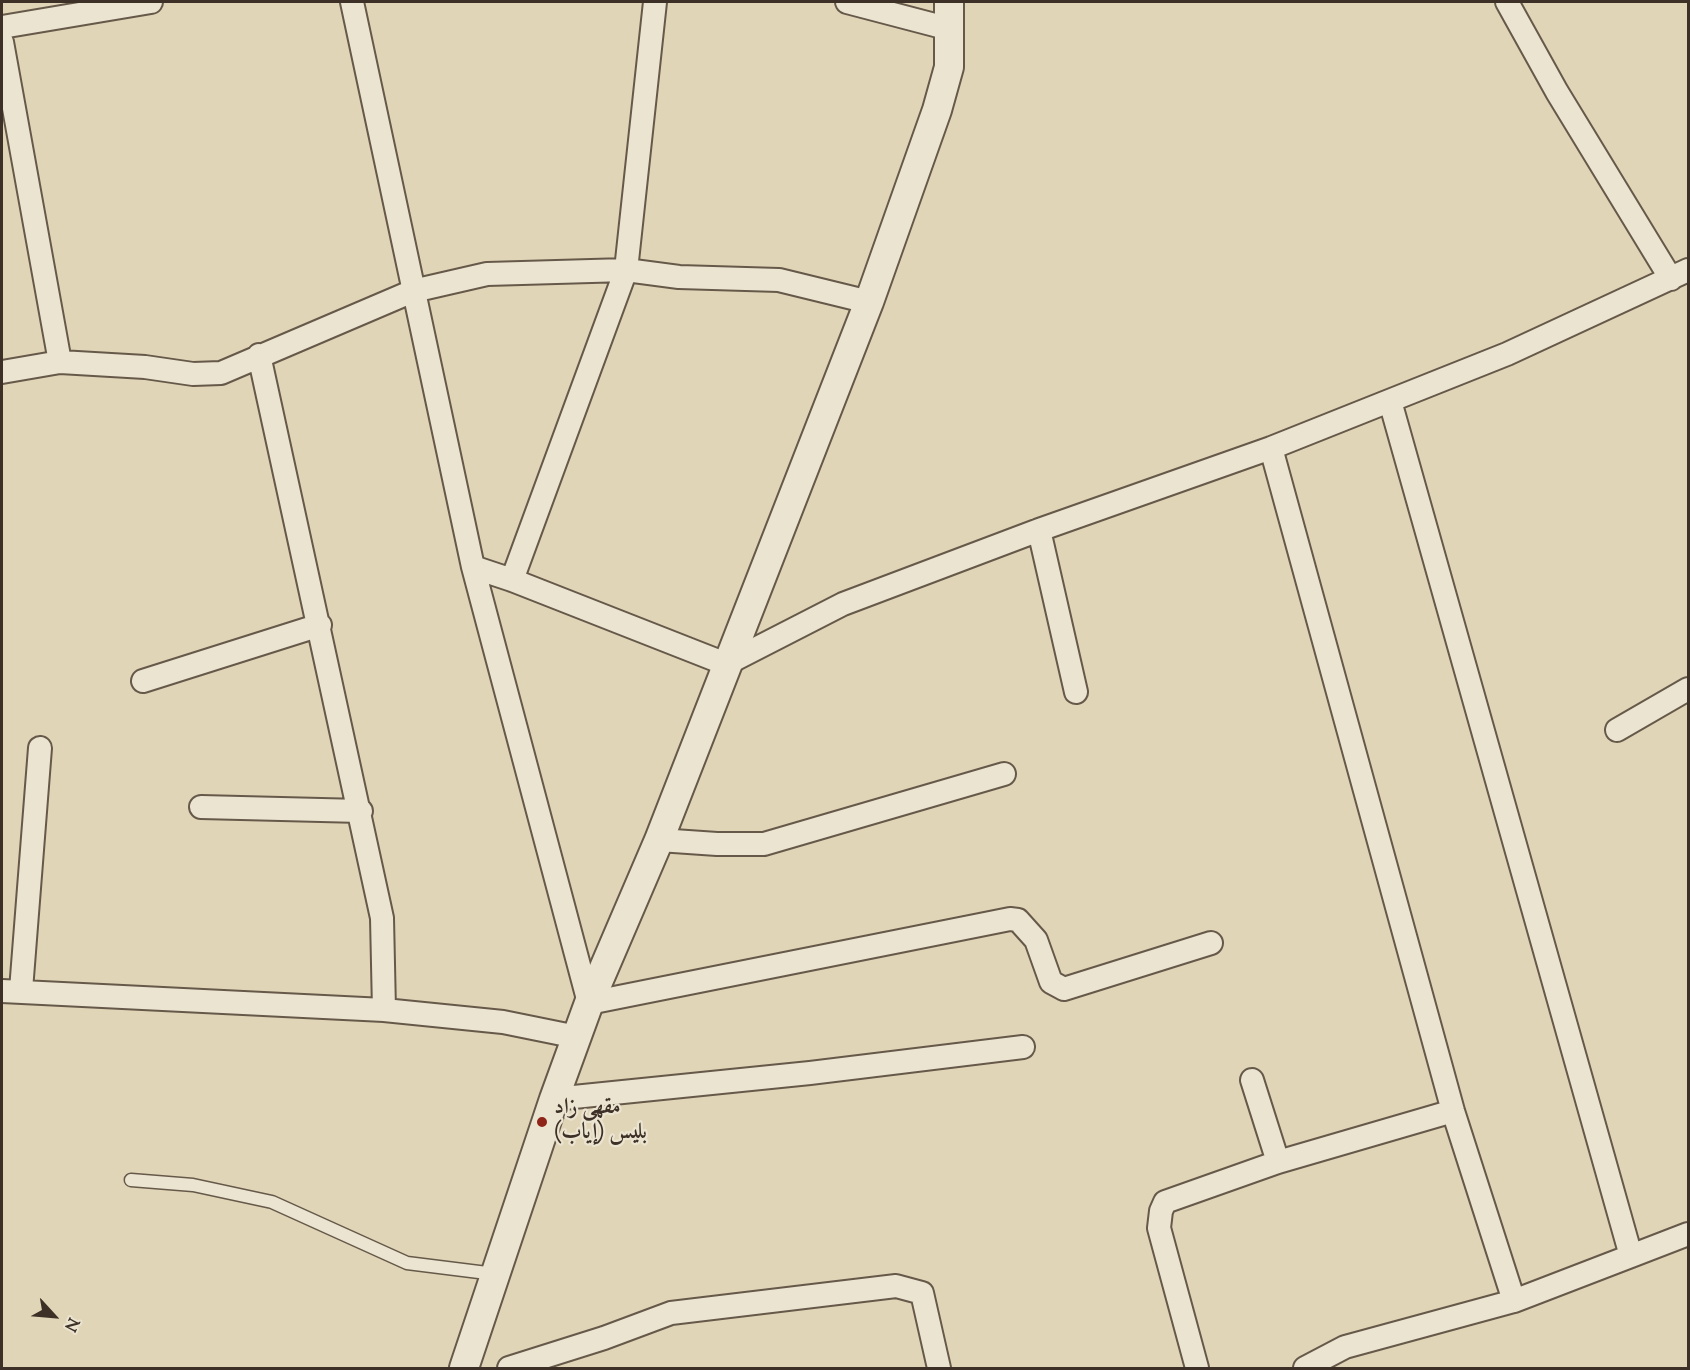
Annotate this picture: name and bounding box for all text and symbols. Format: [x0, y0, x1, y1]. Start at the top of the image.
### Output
place label: مقهى زاد بليس (إياب) [554, 1096, 647, 1148]
marker: مقهى زاد بليس (إياب) [535, 1115, 549, 1129]
north arrow [24, 1286, 84, 1346]
text: N [57, 1313, 84, 1335]

